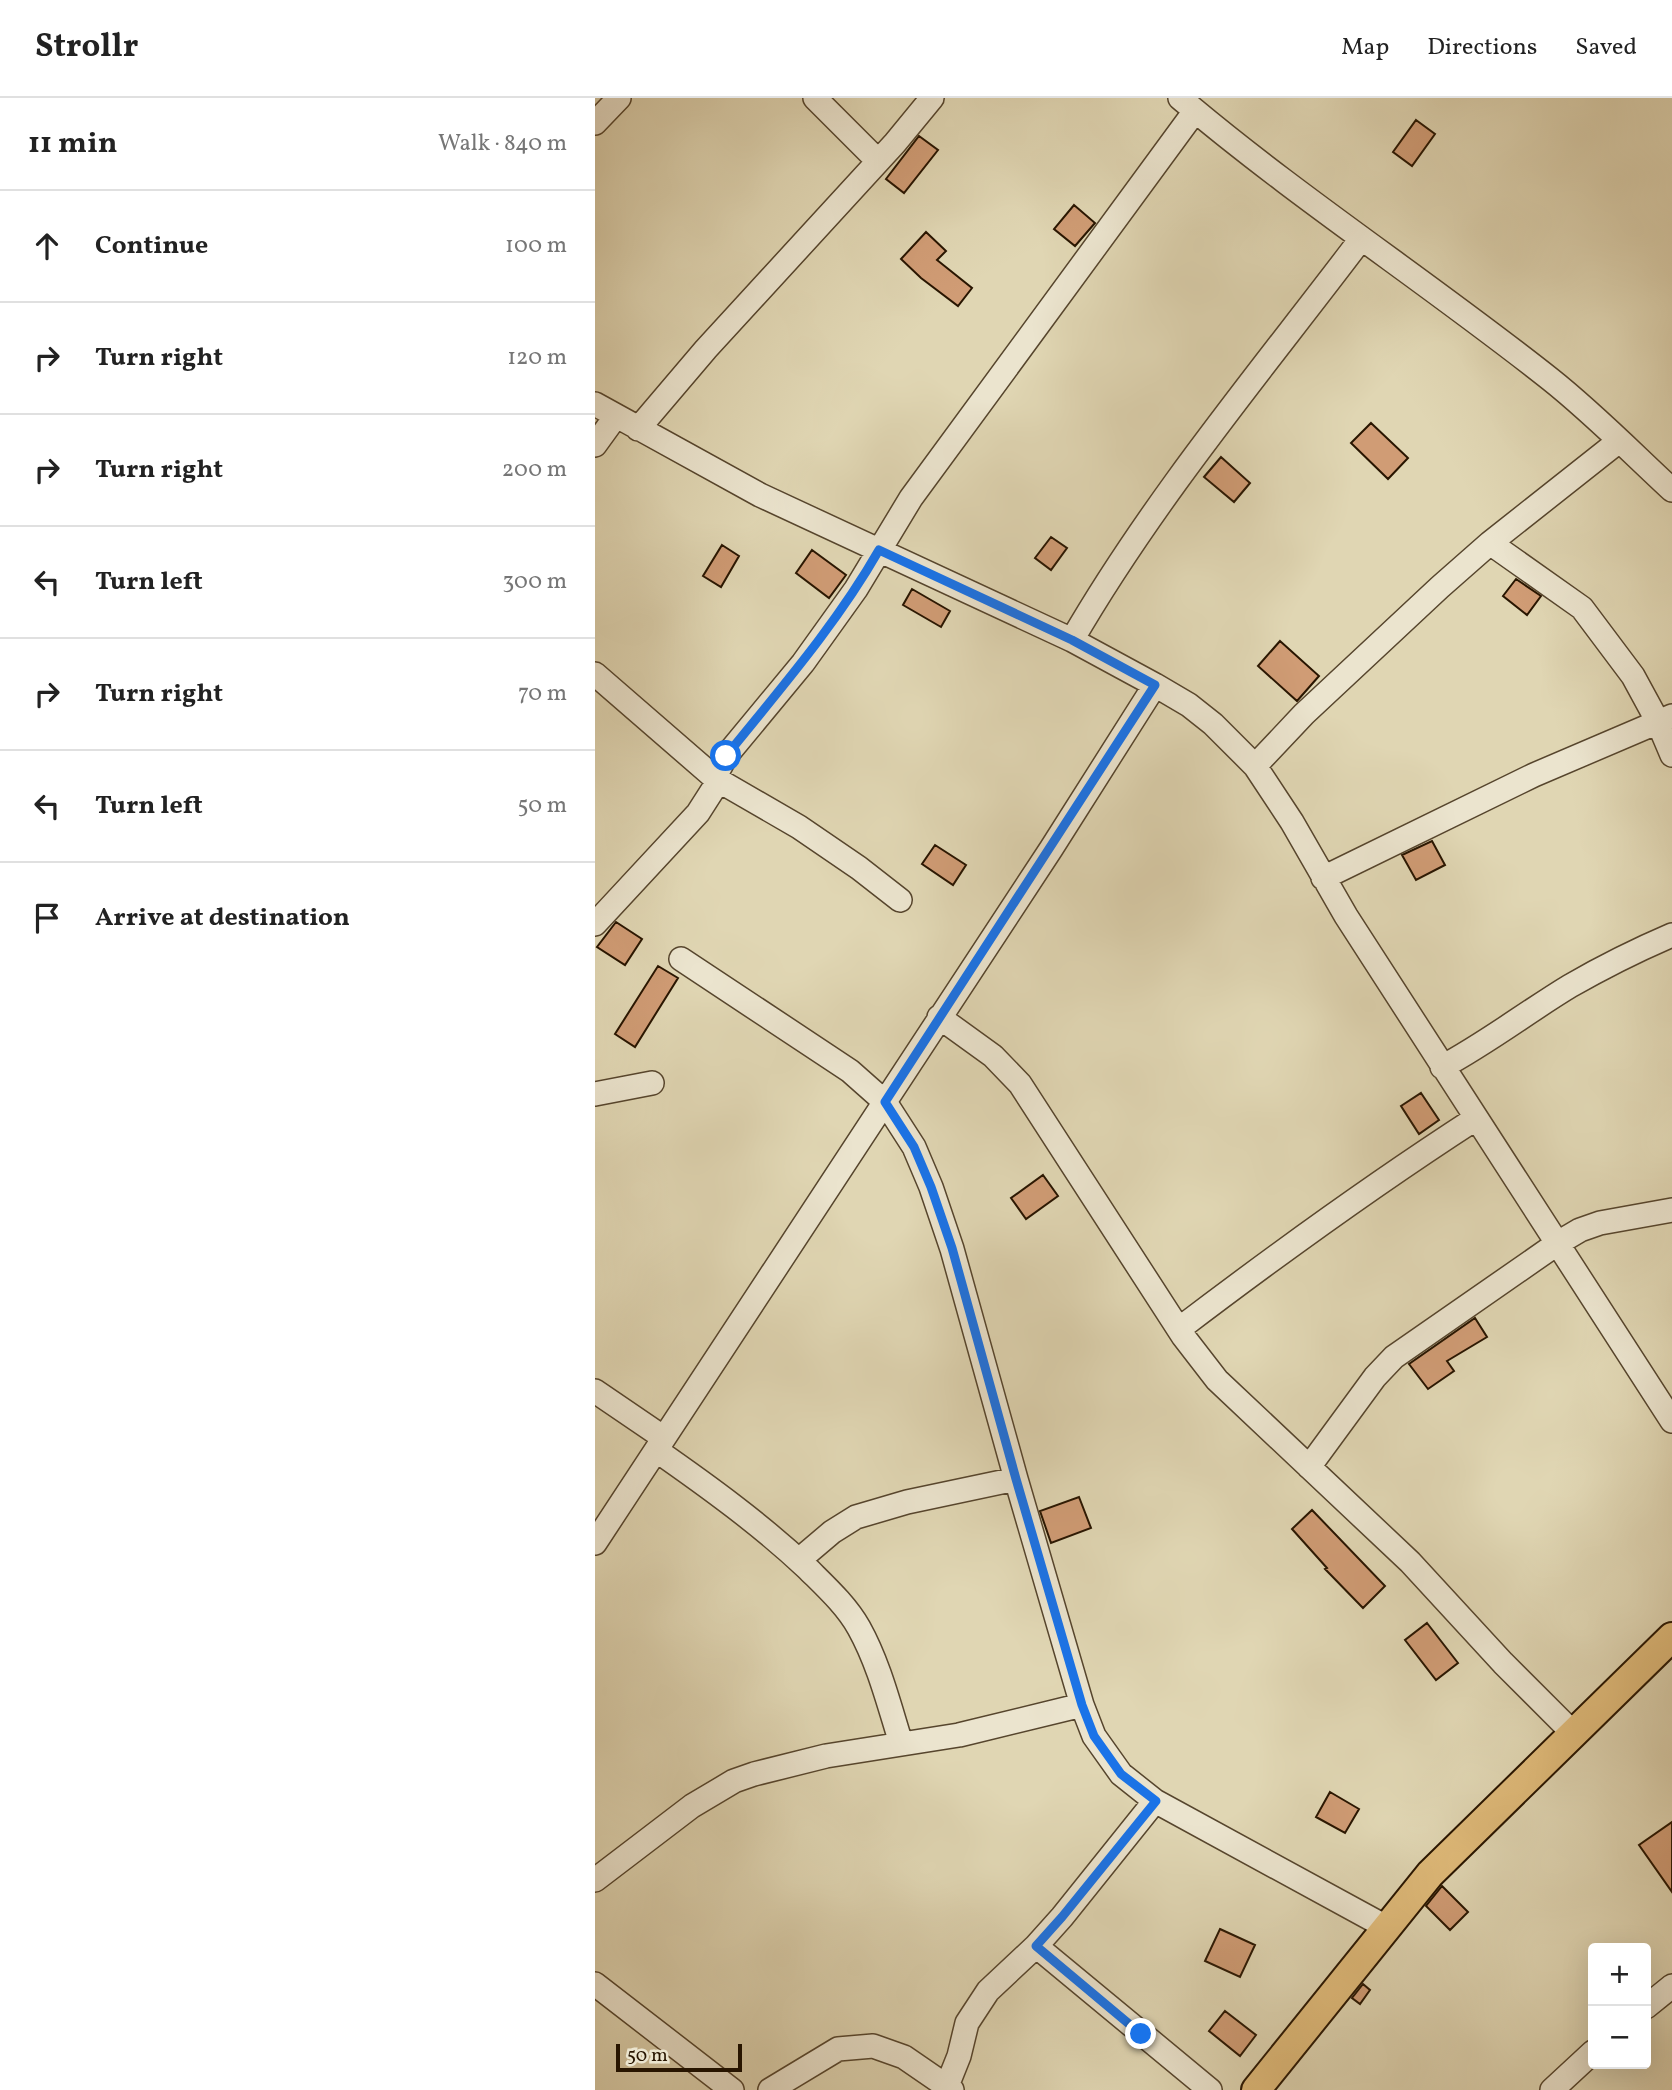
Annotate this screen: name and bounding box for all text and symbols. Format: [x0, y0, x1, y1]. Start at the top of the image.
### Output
text: Strollr [35, 25, 138, 71]
text: Map [1341, 31, 1389, 65]
text: Directions [1427, 31, 1537, 65]
text: Saved [1575, 31, 1637, 65]
text: 11 min [28, 123, 118, 165]
text: Walk · 840 m [438, 128, 567, 160]
icon: ahead [28, 227, 66, 265]
text: Continue [95, 228, 208, 264]
text: 100 m [505, 230, 567, 262]
icon: right [28, 339, 66, 377]
text: Turn right [95, 340, 223, 376]
text: 120 m [507, 342, 567, 374]
icon: right [28, 451, 66, 489]
text: Turn right [95, 452, 223, 488]
text: 200 m [502, 454, 567, 486]
icon: left [28, 563, 66, 601]
text: Turn left [95, 564, 203, 600]
text: 300 m [503, 566, 567, 598]
icon: right [28, 675, 66, 713]
text: Turn right [95, 676, 223, 712]
text: 70 m [518, 678, 567, 710]
route start [710, 740, 741, 771]
icon: left [28, 787, 66, 825]
text: Turn left [95, 788, 203, 824]
text: 50 m [518, 790, 567, 822]
icon: arrive [28, 899, 66, 937]
text: Arrive at destination [95, 900, 350, 936]
map controls [1588, 1943, 1651, 2069]
button: + [1588, 1943, 1651, 2006]
button: − [1588, 2006, 1651, 2069]
route end [1125, 2018, 1156, 2049]
scale bar [616, 2041, 742, 2073]
text: 50 m [627, 2043, 668, 2069]

